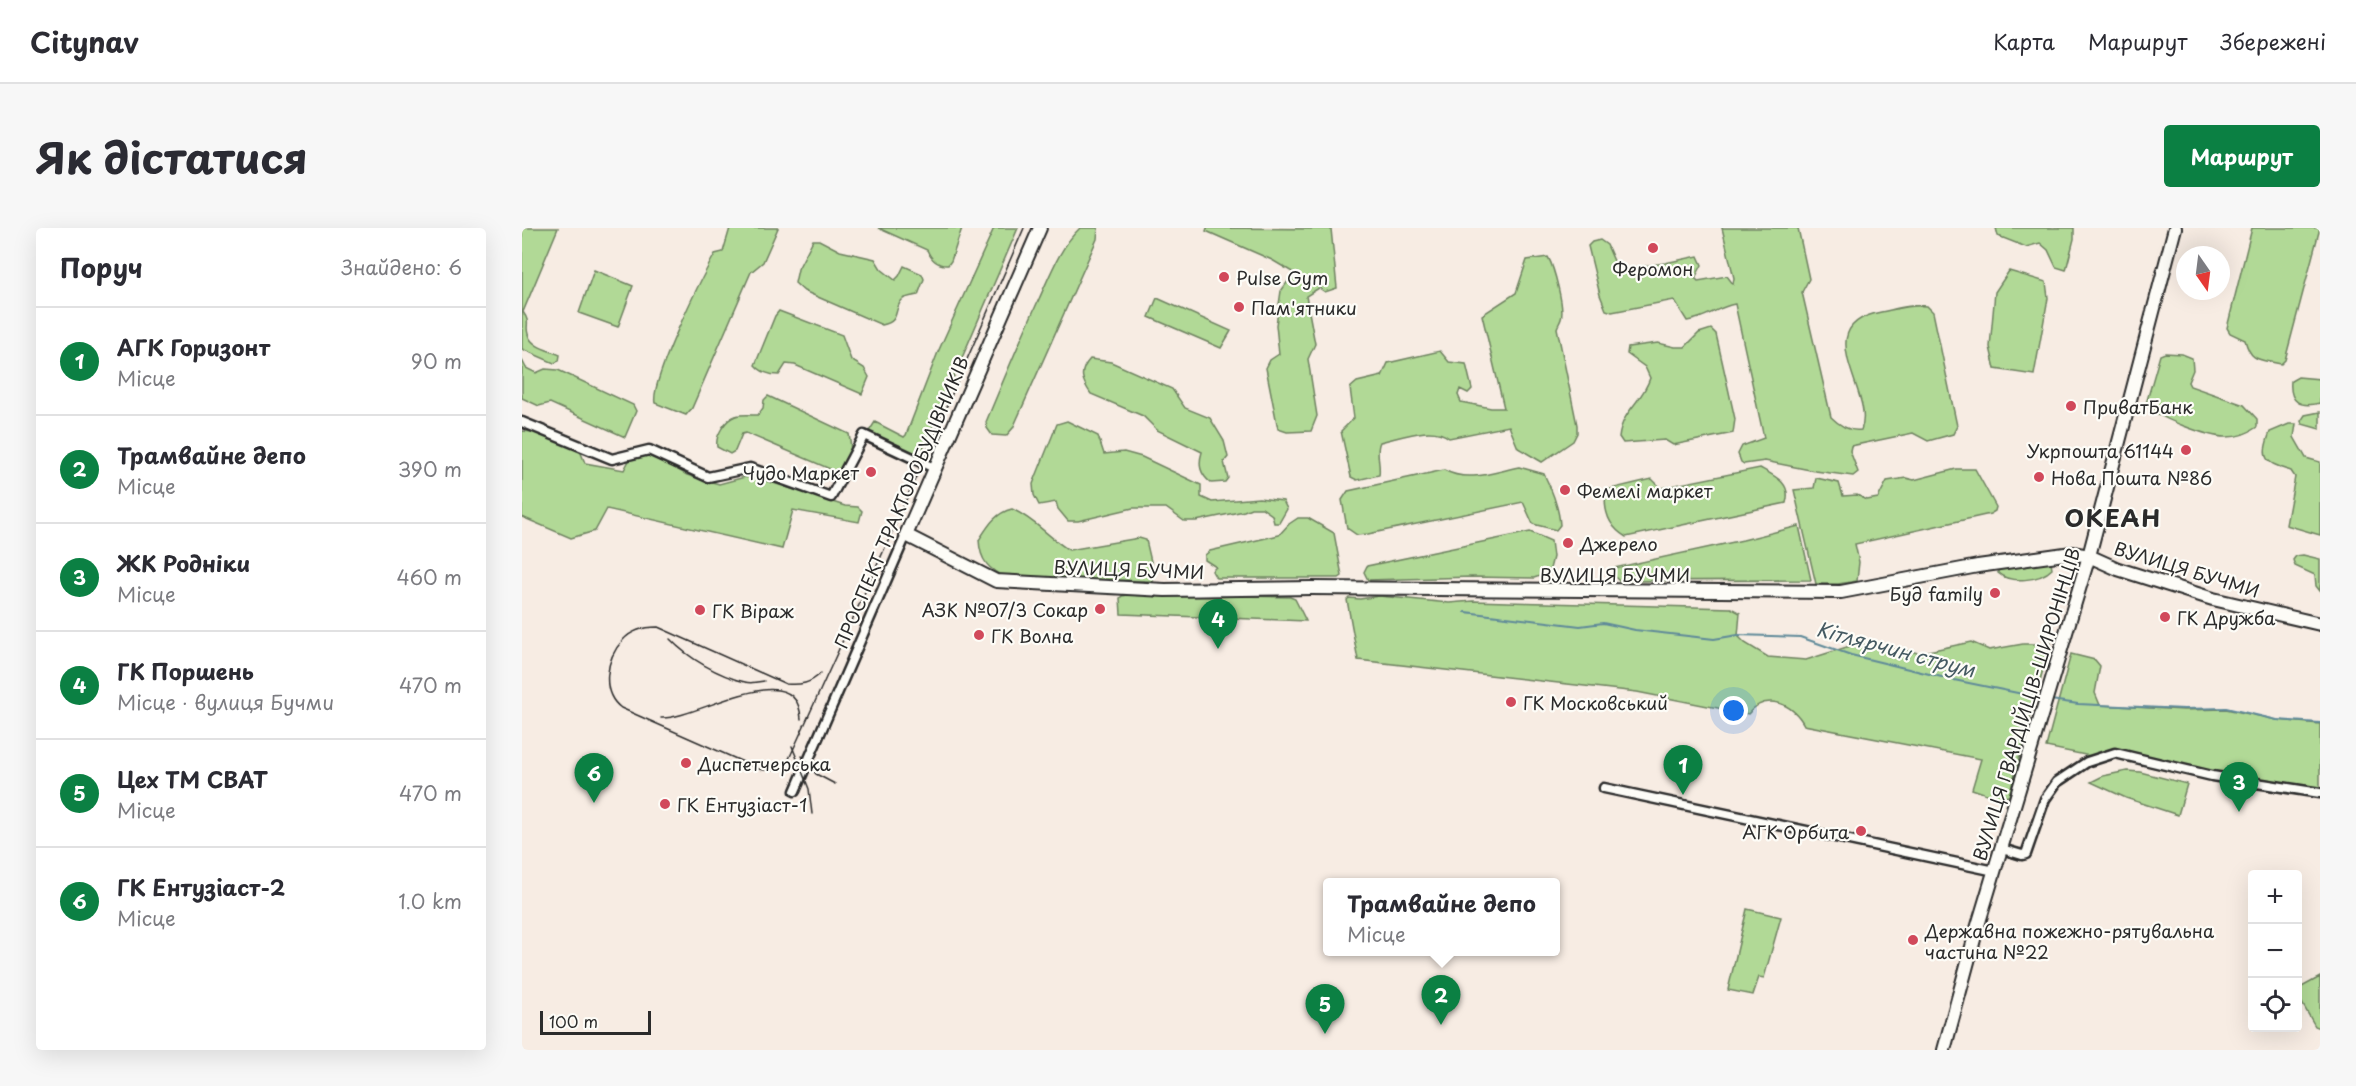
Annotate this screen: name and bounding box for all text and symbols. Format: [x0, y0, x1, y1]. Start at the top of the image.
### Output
text: Citynav [30, 20, 139, 63]
text: Карта [1993, 25, 2055, 57]
text: Маршрут [2088, 25, 2187, 57]
text: Збережені [2220, 25, 2326, 57]
text: Як дістатися [36, 125, 308, 188]
button: Маршрут [2164, 125, 2320, 187]
marker: Феромон [1646, 241, 1660, 255]
north arrow [2176, 246, 2230, 300]
text: Поруч [60, 248, 143, 287]
text: Знайдено: 6 [341, 252, 462, 282]
place label: Феромон [1612, 255, 1694, 282]
place label: Pulse Gym [1236, 264, 1328, 291]
marker: Pulse Gym [1217, 270, 1231, 284]
place label: Пам'ятники [1251, 294, 1357, 321]
marker: Пам'ятники [1232, 300, 1246, 314]
text: АГК Горизонт [117, 330, 270, 363]
text: 1 [75, 346, 84, 376]
text: 90 m [411, 346, 462, 376]
street label: ПРОСПЕКТ ТРАКТОРОБУДІВНИКІВ [827, 352, 975, 652]
text: Місце [117, 363, 176, 393]
place label: ПриватБанк [2083, 393, 2193, 420]
marker: ПриватБанк [2064, 399, 2078, 413]
place label: Укрпошта 61144 [2027, 437, 2174, 464]
text: Трамвайне депо [117, 438, 306, 471]
marker: Укрпошта 61144 [2179, 443, 2193, 457]
text: 2 [72, 454, 87, 484]
text: 390 m [398, 454, 462, 484]
place label: Чудо Маркет [742, 459, 859, 486]
place label: Нова Пошта №86 [2051, 464, 2212, 491]
marker: Чудо Маркет [864, 465, 878, 479]
marker: Нова Пошта №86 [2032, 470, 2046, 484]
text: Місце [117, 471, 176, 501]
place label: Фемелі маркет [1577, 477, 1713, 504]
marker: Фемелі маркет [1558, 483, 1572, 497]
district label: ОКЕАН [2065, 499, 2162, 535]
place label: Джерело [1579, 530, 1658, 557]
street label: ВУЛИЦЯ БУЧМИ [2111, 534, 2263, 604]
marker: Джерело [1561, 536, 1575, 550]
street label: ВУЛИЦЯ ГВАРДІЙЦІВ-ШИРОНІНЦІВ [1965, 544, 2087, 864]
text: ЖК Родніки [117, 546, 250, 579]
street label: ВУЛИЦЯ БУЧМИ [1053, 553, 1205, 585]
street label: ВУЛИЦЯ БУЧМИ [1540, 561, 1690, 588]
text: 3 [73, 562, 86, 592]
text: 460 m [396, 562, 462, 592]
text: Місце [117, 579, 176, 609]
place label: Буд family [1890, 580, 1983, 607]
marker: Буд family [1988, 586, 2002, 600]
place label: АЗК №07/3 Сокар [922, 596, 1088, 623]
place label: ГК Віраж [712, 597, 794, 624]
pin: 4 [1198, 600, 1238, 649]
marker: АЗК №07/3 Сокар [1093, 602, 1107, 616]
marker: ГК Віраж [693, 603, 707, 617]
place label: ГК Дружба [2177, 604, 2276, 631]
marker: ГК Дружба [2158, 610, 2172, 624]
water label: Кітлярчин струм [1813, 613, 1979, 685]
place label: ГК Волна [991, 622, 1074, 649]
marker: ГК Волна [972, 628, 986, 642]
text: ГК Поршень [117, 654, 254, 687]
text: 4 [73, 670, 86, 700]
text: 470 m [399, 670, 462, 700]
text: Місце · вулиця Бучми [117, 687, 334, 717]
place label: ГК Московський [1523, 689, 1668, 716]
marker: ГК Московський [1504, 695, 1518, 709]
your location [1719, 696, 1748, 725]
pin: 1 [1664, 746, 1702, 795]
place label: Диспетчерська [697, 750, 832, 777]
pin: 6 [574, 754, 614, 803]
marker: Диспетчерська [679, 756, 693, 770]
text: Цех ТМ СВАТ [117, 762, 268, 795]
pin: 3 [2220, 762, 2258, 812]
text: 5 [73, 778, 86, 808]
text: 470 m [399, 778, 462, 808]
place label: ГК Ентузіаст-1 [677, 791, 807, 818]
text: Місце [117, 795, 176, 825]
marker: ГК Ентузіаст-1 [658, 797, 672, 811]
place label: АГК Орбита [1742, 818, 1850, 845]
marker: АГК Орбита [1854, 824, 1868, 838]
text: ГК Ентузіаст-2 [117, 870, 285, 903]
map controls [2248, 870, 2302, 1032]
button: + [2248, 870, 2302, 924]
popup [1323, 878, 1560, 956]
text: 6 [72, 886, 87, 916]
text: 1.0 km [398, 886, 462, 916]
text: Трамвайне депо [1347, 886, 1536, 919]
text: Місце [117, 903, 176, 933]
place label: Державна пожежно-рятувальна частина №22 [1924, 917, 2215, 965]
text: Місце [1347, 919, 1406, 949]
button: − [2248, 924, 2302, 978]
marker: Державна пожежно-рятувальна частина №22 [1906, 933, 1920, 947]
pin: 2 [1422, 976, 1460, 1025]
button: locate [2248, 978, 2302, 1032]
pin: 5 [1306, 984, 1344, 1034]
scale bar [540, 1008, 651, 1036]
text: 100 m [549, 1009, 598, 1033]

